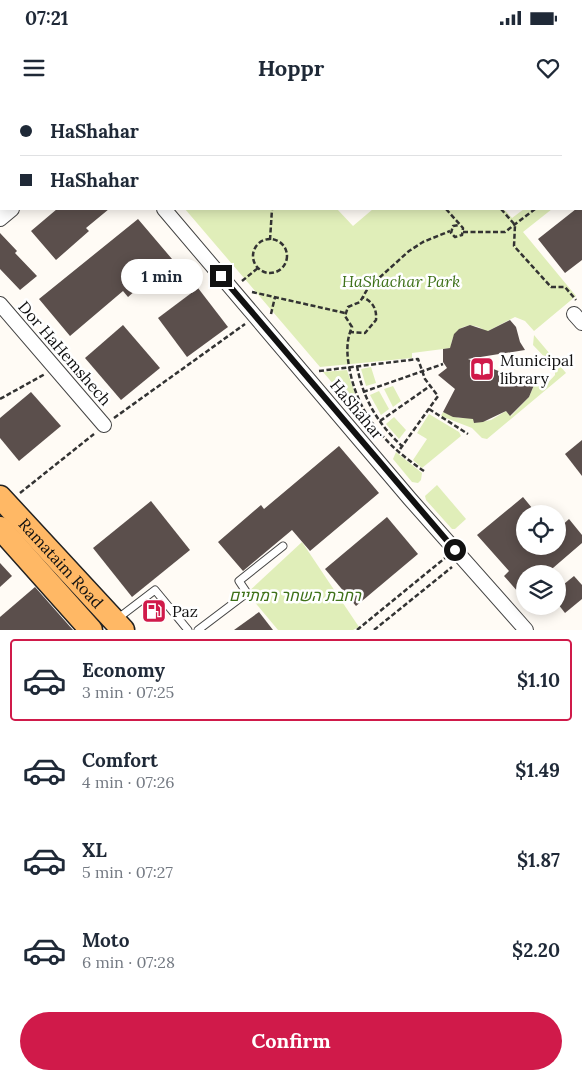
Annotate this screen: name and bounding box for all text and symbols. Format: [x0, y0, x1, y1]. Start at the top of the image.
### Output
text: 07:21 [25, 6, 69, 30]
icon: menu [20, 54, 48, 82]
text: Hoppr [258, 54, 324, 82]
icon: heart [534, 54, 562, 82]
text: HaShahar [50, 119, 139, 143]
text: HaShahar [50, 168, 139, 192]
callout: 1 min [121, 258, 204, 294]
route end [210, 265, 232, 287]
text: 1 min [142, 266, 182, 286]
park label: HaShachar Park [342, 271, 460, 291]
street label: Dor HaHemshech [14, 297, 116, 410]
place label: Municipal library [500, 350, 574, 388]
library icon: Municipal library [469, 356, 495, 382]
street label: HaShahar [326, 375, 388, 443]
map controls [516, 505, 566, 615]
button: locate [516, 505, 566, 555]
street label: Ramataim Road [15, 514, 108, 613]
route start [444, 539, 466, 561]
button: layers [516, 565, 566, 615]
park label: רחבת השחר רמתיים [229, 585, 362, 605]
fuel station icon: Paz [141, 598, 167, 624]
place label: Paz [172, 601, 198, 621]
icon: car [22, 658, 67, 703]
text: Economy [82, 658, 165, 682]
text: $1.10 [517, 668, 560, 692]
text: 3 min · 07:25 [82, 682, 174, 702]
icon: car [22, 748, 67, 793]
text: Comfort [82, 748, 158, 772]
text: $1.49 [515, 758, 560, 782]
text: 4 min · 07:26 [82, 772, 175, 792]
icon: car [22, 838, 67, 883]
text: XL [82, 838, 107, 862]
text: $1.87 [517, 848, 560, 872]
text: 5 min · 07:27 [82, 862, 173, 882]
icon: car [22, 928, 67, 973]
text: Moto [82, 928, 129, 952]
text: $2.20 [512, 938, 560, 962]
text: 6 min · 07:28 [82, 952, 175, 972]
button: Confirm [20, 1012, 562, 1070]

